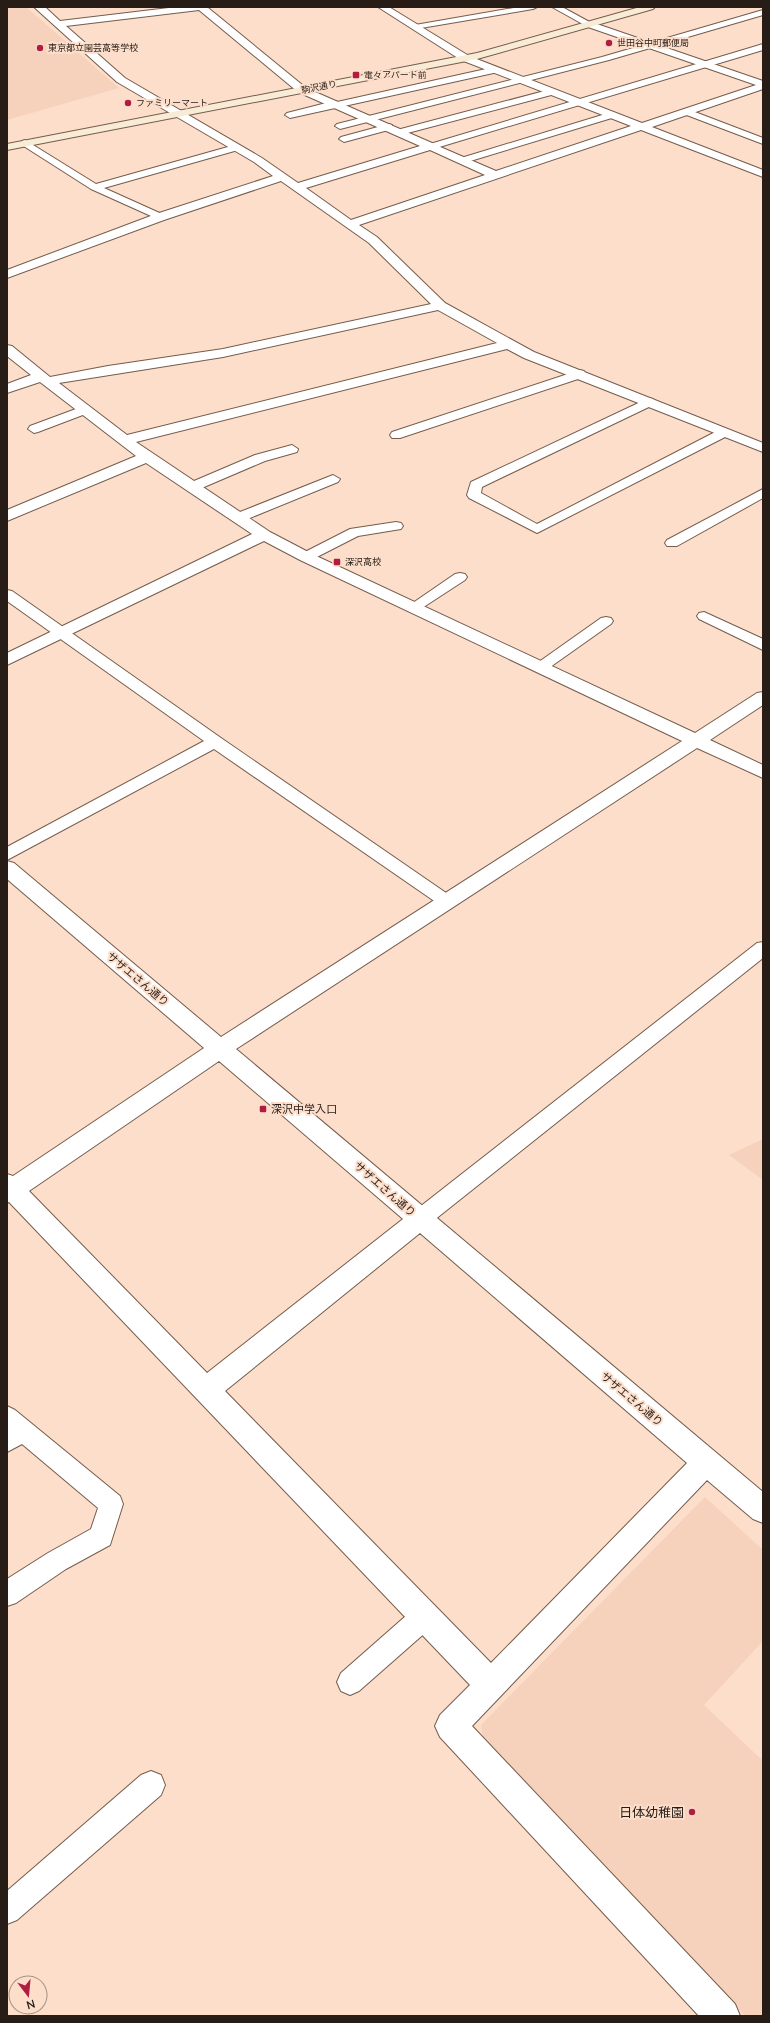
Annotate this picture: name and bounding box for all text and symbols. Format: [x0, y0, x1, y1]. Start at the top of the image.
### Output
place label: 世田谷中町郵便局 [617, 37, 689, 48]
marker: 世田谷中町郵便局 [604, 38, 614, 48]
place label: 東京都立園芸高等学校 [48, 42, 138, 53]
marker: 東京都立園芸高等学校 [35, 43, 45, 53]
place label: 電々アパート前 [364, 69, 427, 80]
marker: 電々アパート前 [351, 70, 361, 80]
street label: 駒沢通り [300, 78, 338, 95]
place label: ファミリーマート [136, 97, 208, 108]
marker: ファミリーマート [123, 98, 133, 108]
place label: 深沢高校 [345, 556, 381, 567]
marker: 深沢高校 [332, 557, 342, 567]
street label: サザエさん通り [105, 949, 172, 1008]
place label: 深沢中学入口 [271, 1102, 337, 1115]
marker: 深沢中学入口 [258, 1104, 268, 1114]
street label: サザエさん通り [352, 1158, 419, 1219]
street label: サザエさん通り [599, 1369, 666, 1428]
place label: 日体幼稚園 [619, 1804, 684, 1820]
marker: 日体幼稚園 [687, 1807, 697, 1817]
north arrow [8, 1975, 48, 2015]
text: N [25, 1998, 37, 2013]

